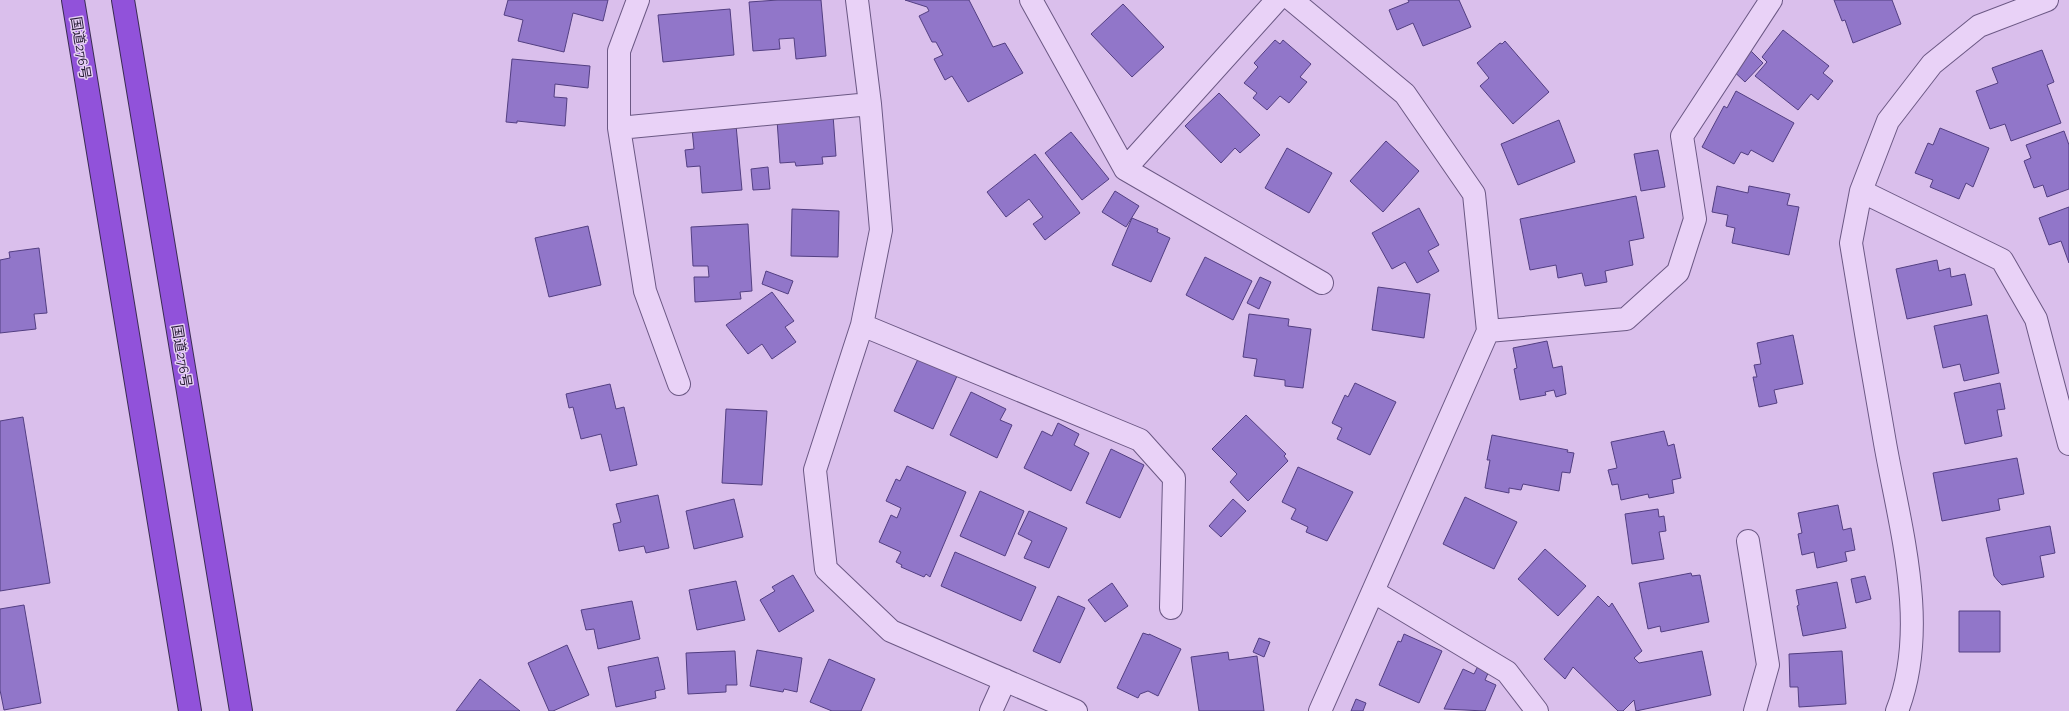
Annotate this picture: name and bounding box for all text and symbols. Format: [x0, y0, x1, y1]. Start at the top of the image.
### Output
street label: 国道276号 [67, 16, 94, 81]
street label: 国道276号 [168, 324, 195, 389]

